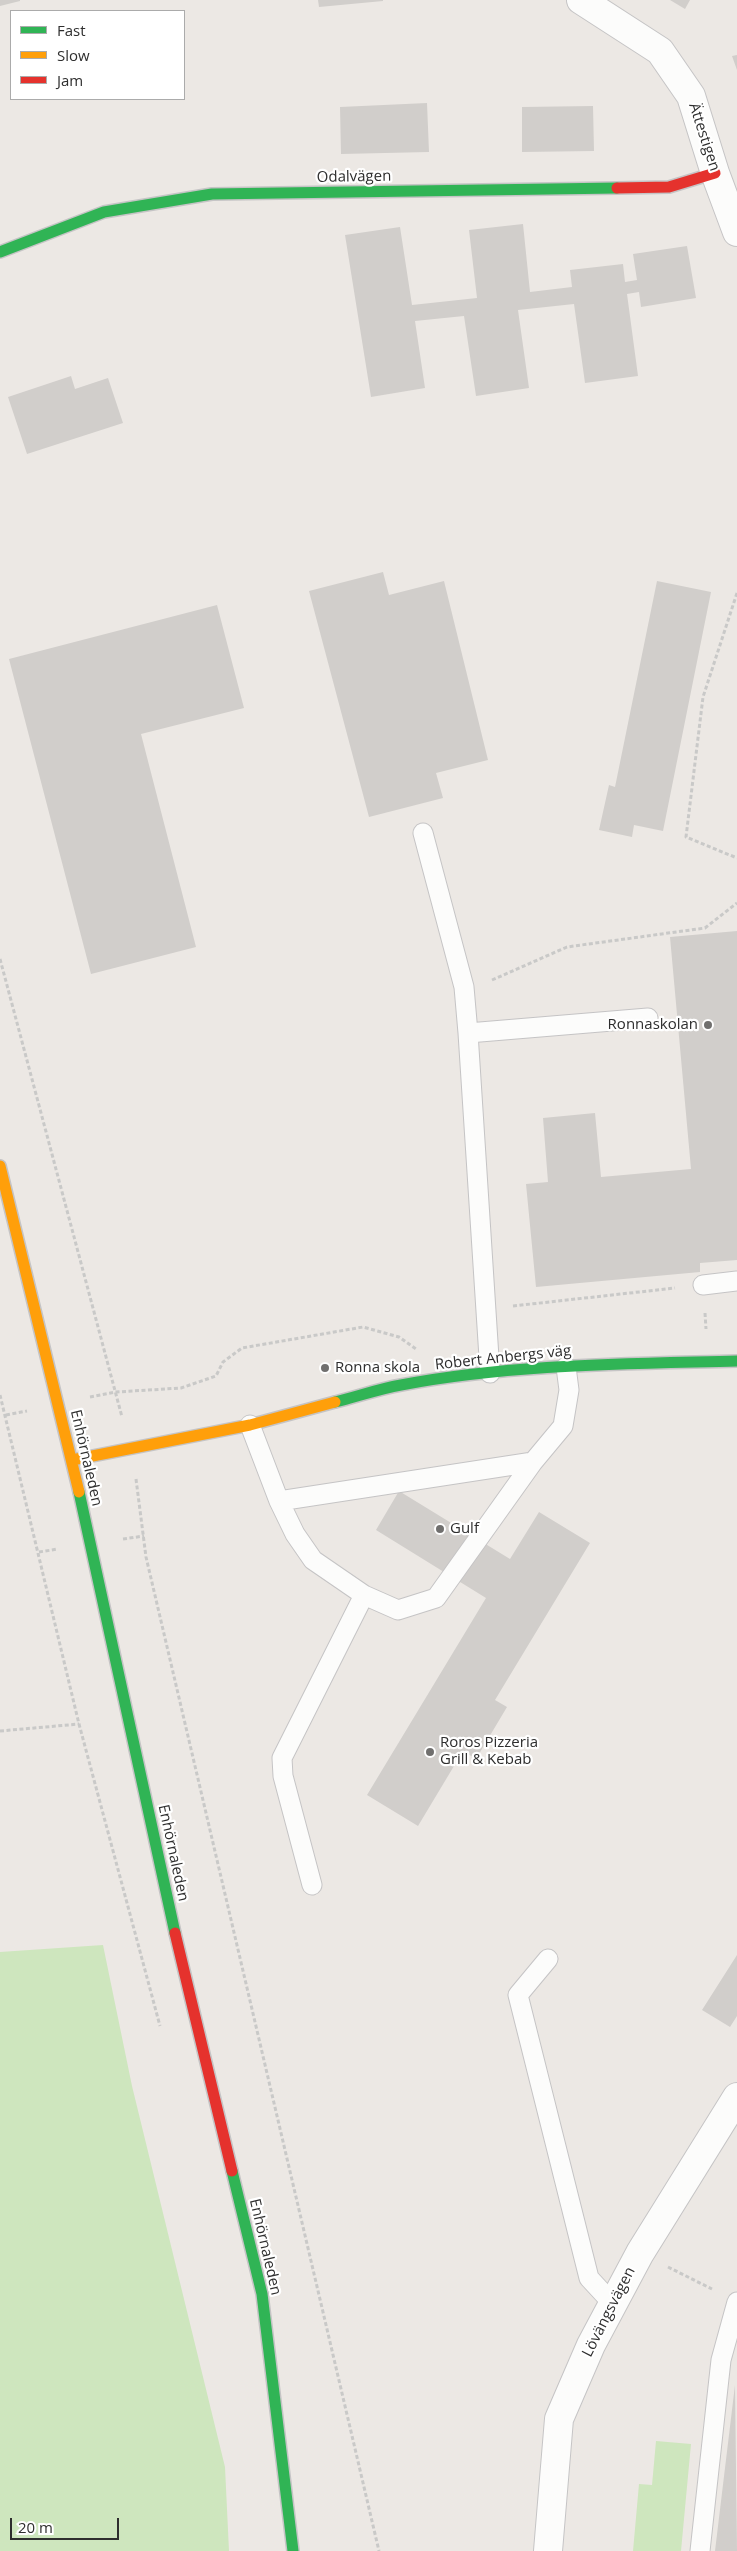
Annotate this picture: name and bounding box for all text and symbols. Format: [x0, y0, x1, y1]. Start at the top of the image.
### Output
legend [10, 10, 185, 100]
text: Fast [57, 20, 86, 40]
text: Slow [57, 45, 90, 65]
text: Jam [57, 70, 83, 90]
street label: Ättestigen [685, 101, 723, 173]
street label: Odalvägen [317, 167, 391, 187]
place label: Ronnaskolan [608, 1016, 698, 1034]
marker: Ronnaskolan [702, 1019, 714, 1031]
street label: Robert Anbergs väg [434, 1342, 572, 1374]
place label: Ronna skola [335, 1359, 420, 1377]
marker: Ronna skola [319, 1362, 331, 1374]
street label: Enhörnaleden [66, 1408, 106, 1508]
place label: Gulf [450, 1520, 479, 1538]
marker: Gulf [434, 1523, 446, 1535]
place label: Roros Pizzeria Grill & Kebab [440, 1734, 538, 1769]
marker: Roros Pizzeria Grill & Kebab [424, 1746, 436, 1758]
street label: Enhörnaleden [154, 1803, 192, 1903]
street label: Enhörnaleden [245, 2197, 285, 2297]
street label: Lövängsvägen [579, 2264, 639, 2360]
scale bar [12, 2508, 121, 2540]
text: 20 m [18, 2517, 53, 2537]

